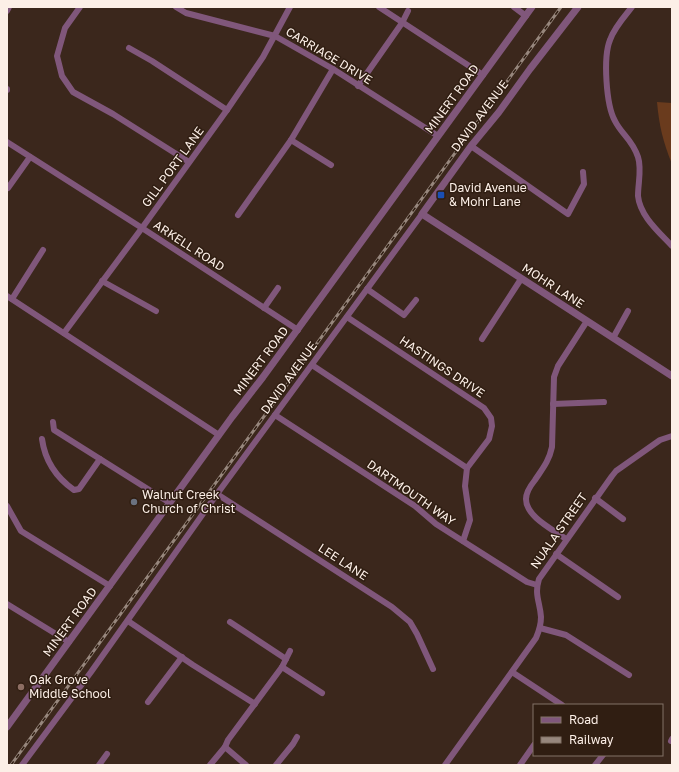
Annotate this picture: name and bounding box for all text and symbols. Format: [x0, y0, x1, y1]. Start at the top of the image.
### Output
street label: CARRIAGE DRIVE [283, 24, 375, 87]
street label: MINERT ROAD [421, 61, 482, 136]
street label: DAVID AVENUE [448, 77, 511, 154]
street label: GILL PORT LANE [138, 124, 207, 210]
place label: David Avenue & Mohr Lane [449, 180, 527, 209]
marker: David Avenue & Mohr Lane [436, 190, 446, 200]
street label: ARKELL ROAD [151, 217, 228, 274]
street label: MOHR LANE [519, 260, 587, 311]
street label: MINERT ROAD [230, 323, 291, 398]
street label: HASTINGS DRIVE [397, 332, 488, 401]
street label: DAVID AVENUE [257, 339, 320, 417]
street label: DARTMOUTH WAY [364, 456, 459, 529]
place label: Walnut Creek Church of Christ [142, 487, 236, 516]
street label: NUALA STREET [527, 489, 591, 572]
marker: Walnut Creek Church of Christ [129, 497, 139, 507]
street label: LEE LANE [316, 540, 371, 583]
street label: MINERT ROAD [39, 584, 100, 659]
place label: Oak Grove Middle School [29, 672, 111, 701]
marker: Oak Grove Middle School [16, 682, 26, 692]
legend [533, 704, 663, 756]
text: Road [569, 712, 598, 727]
text: Railway [569, 732, 614, 747]

